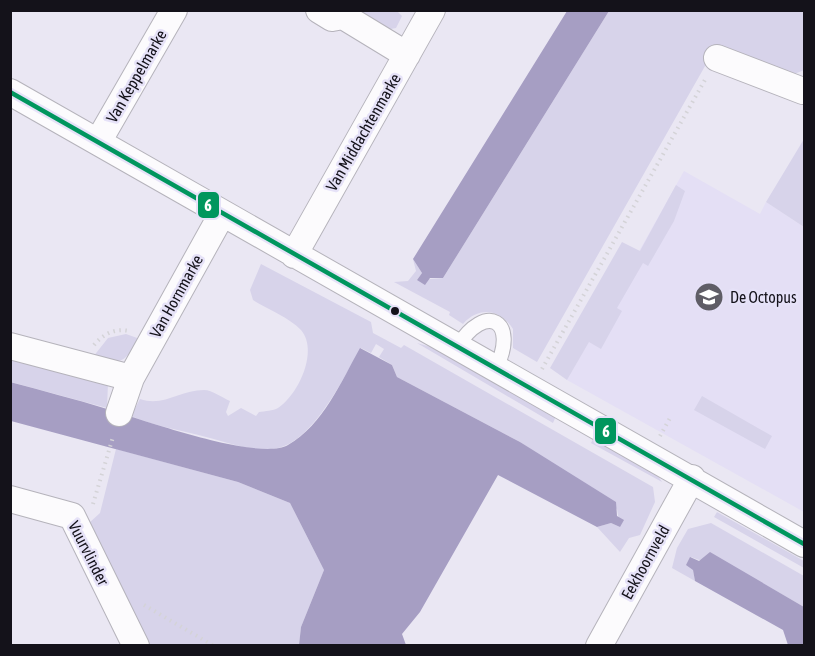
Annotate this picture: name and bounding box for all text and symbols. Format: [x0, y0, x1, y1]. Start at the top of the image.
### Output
street label: Van Keppelmarke [102, 27, 171, 126]
street label: Van Middachtenmarke [322, 70, 404, 194]
line badge: 6 [197, 191, 220, 219]
text: 6 [204, 196, 212, 214]
street label: Van Hornmarke [146, 252, 206, 340]
school or university icon: De Octopus [693, 281, 725, 313]
place label: De Octopus [730, 288, 797, 307]
unlabelled marker [389, 305, 401, 317]
line badge: 6 [594, 417, 617, 445]
text: 6 [602, 422, 610, 440]
street label: Vuurvlinder [65, 518, 113, 588]
street label: Eekhoornveld [617, 522, 673, 602]

